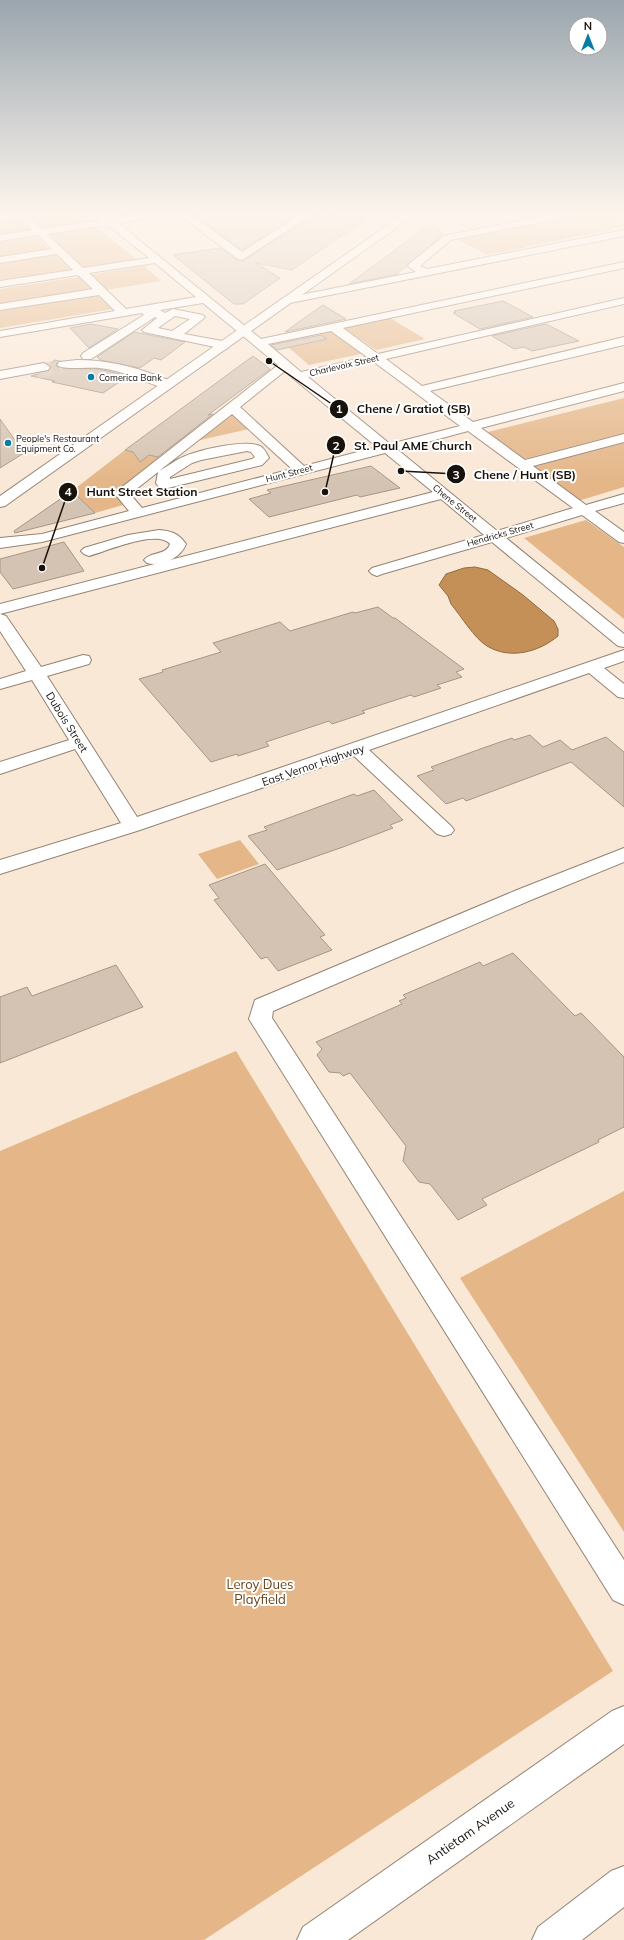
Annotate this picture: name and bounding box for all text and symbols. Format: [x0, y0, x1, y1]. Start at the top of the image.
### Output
north arrow [568, 16, 608, 56]
text: N [584, 19, 592, 33]
street label: Charlevoix Street [308, 352, 380, 378]
marker: Comerica Bank [86, 372, 96, 382]
place label: Comerica Bank [99, 372, 162, 383]
callout: Chene / Gratiot (SB) [329, 397, 480, 421]
text: 1 [335, 401, 343, 416]
text: Chene / Gratiot (SB) [357, 401, 471, 416]
place label: People's Restaurant Equipment Co. [16, 433, 99, 454]
callout: St. Paul AME Church [326, 433, 480, 457]
marker: People's Restaurant Equipment Co. [3, 438, 13, 448]
text: 2 [332, 438, 340, 453]
text: St. Paul AME Church [354, 438, 472, 453]
street label: Hunt Street [265, 462, 313, 484]
callout: Chene / Hunt (SB) [446, 462, 585, 486]
text: 3 [452, 467, 460, 482]
text: Chene / Hunt (SB) [474, 467, 576, 482]
callout: Hunt Street Station [58, 480, 205, 504]
street label: Chene Street [431, 482, 479, 524]
text: 4 [64, 484, 72, 499]
text: Hunt Street Station [86, 484, 198, 499]
street label: Hendricks Street [466, 519, 534, 549]
street label: Dubois Street [43, 689, 91, 755]
street label: East Vernor Highway [260, 741, 366, 789]
park label: Leroy Dues Playfield [226, 1576, 294, 1607]
street label: Antietam Avenue [423, 1795, 517, 1867]

